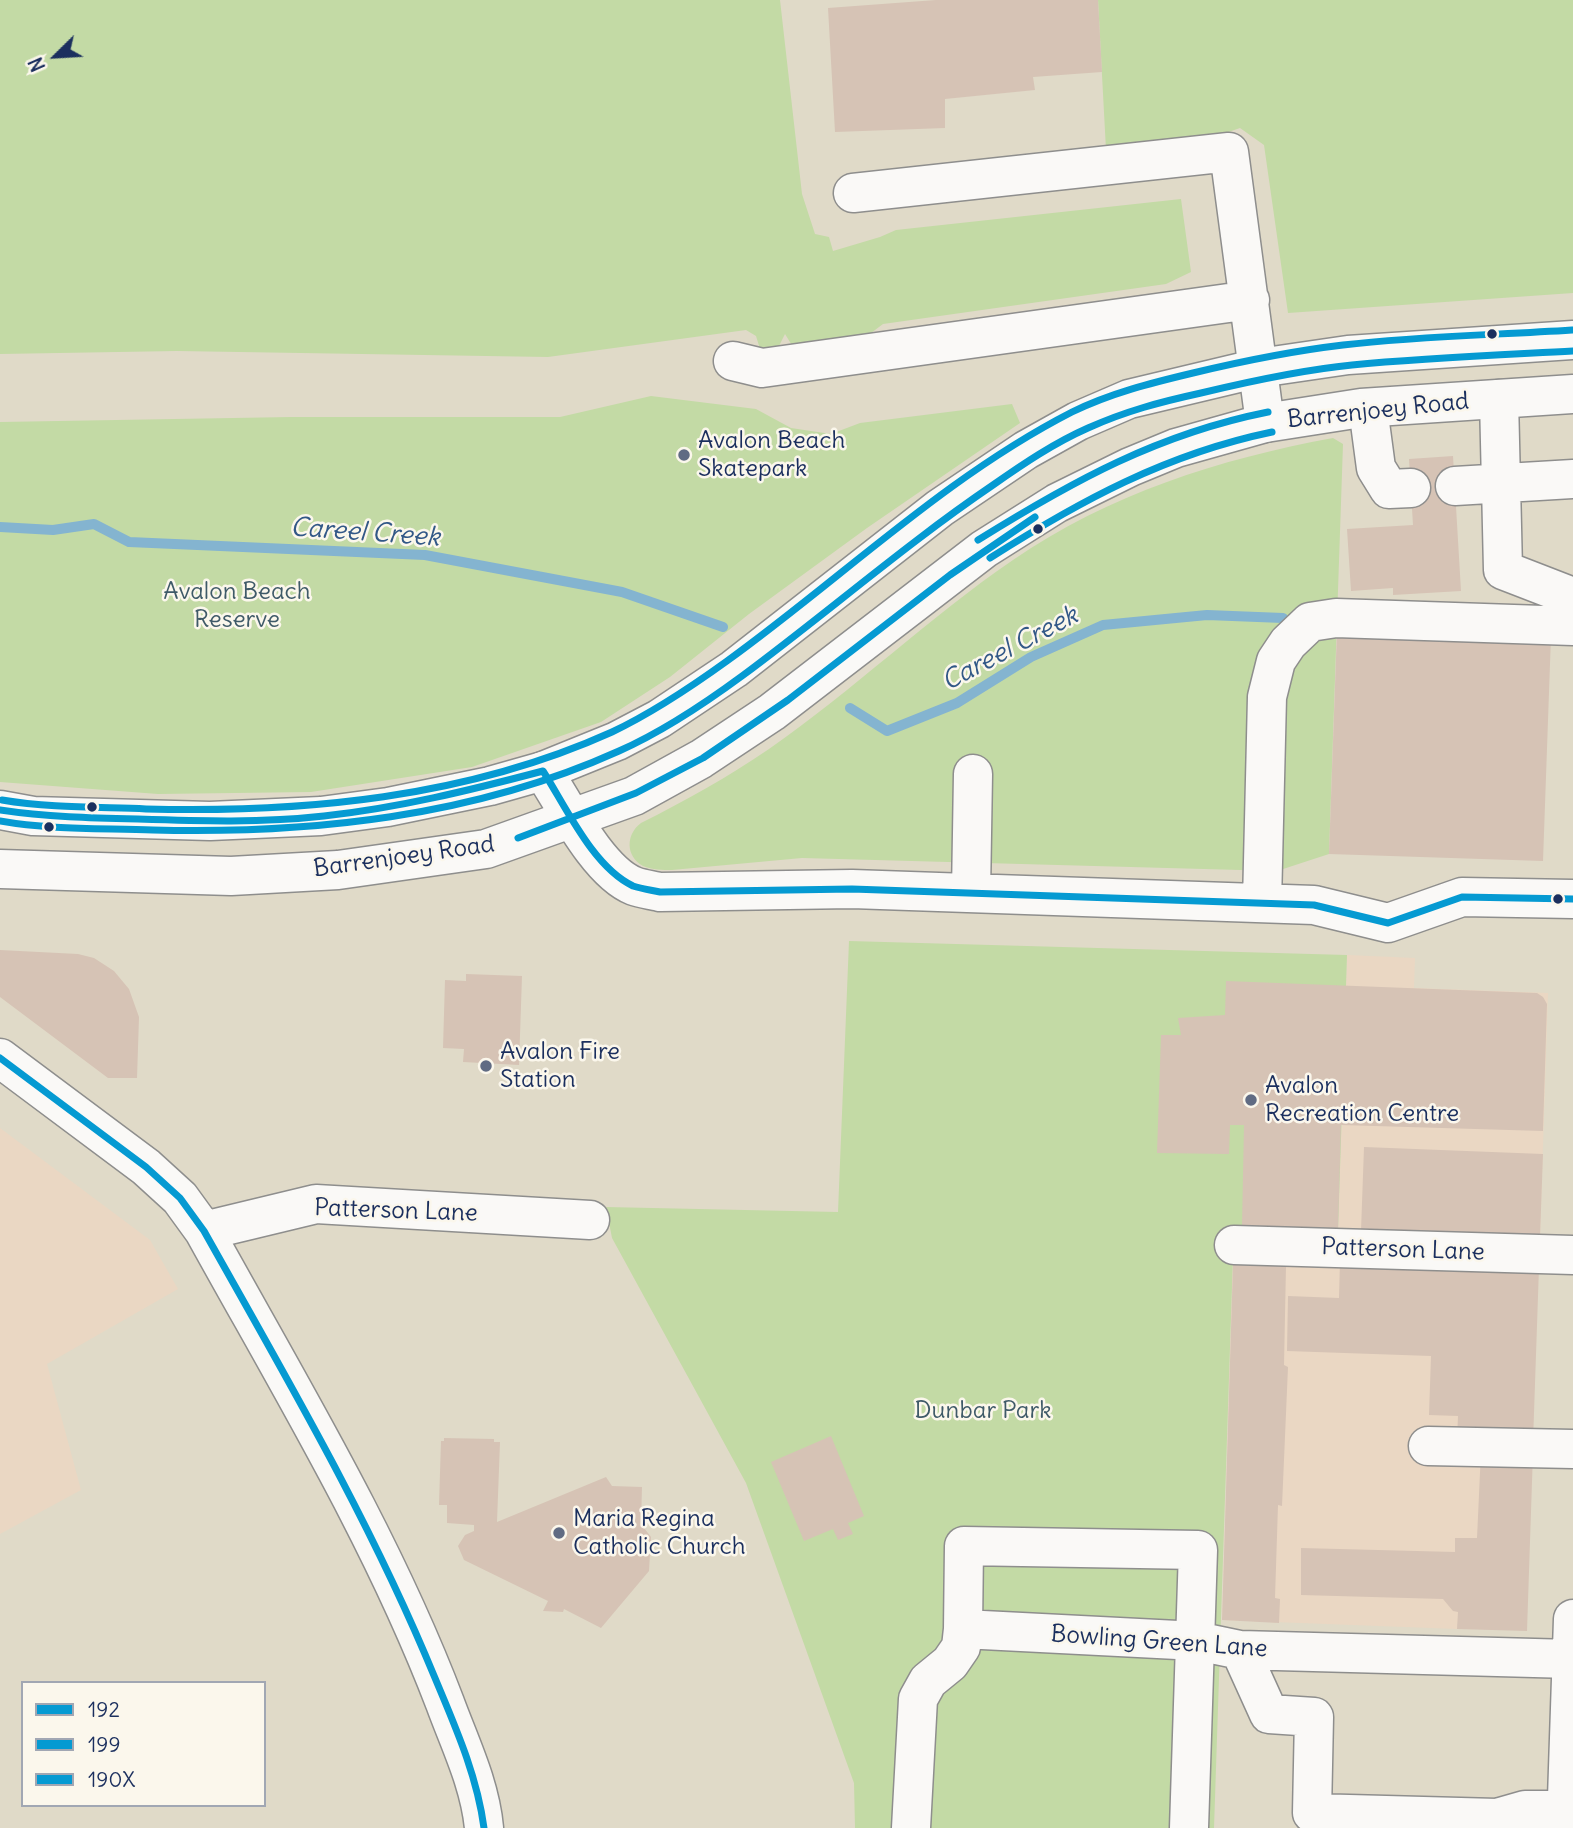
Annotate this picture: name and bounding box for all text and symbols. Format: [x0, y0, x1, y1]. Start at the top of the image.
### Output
north arrow [21, 21, 91, 91]
text: N [23, 54, 50, 75]
unlabelled marker [1485, 327, 1499, 341]
street label: Barrenjoey Road [1286, 387, 1470, 435]
place label: Avalon Beach Skatepark [698, 427, 845, 483]
marker: Avalon Beach Skatepark [676, 447, 692, 463]
water label: Careel Creek [289, 512, 441, 554]
unlabelled marker [1031, 522, 1045, 536]
park label: Avalon Beach Reserve [163, 578, 311, 634]
water label: Careel Creek [937, 600, 1083, 698]
unlabelled marker [85, 800, 99, 814]
unlabelled marker [42, 820, 56, 834]
street label: Barrenjoey Road [312, 830, 496, 884]
unlabelled marker [1551, 892, 1565, 906]
place label: Avalon Fire Station [500, 1038, 620, 1094]
marker: Avalon Fire Station [478, 1058, 494, 1074]
place label: Avalon Recreation Centre [1265, 1072, 1459, 1128]
marker: Avalon Recreation Centre [1243, 1092, 1259, 1108]
street label: Patterson Lane [314, 1194, 478, 1228]
street label: Patterson Lane [1321, 1233, 1485, 1267]
park label: Dunbar Park [915, 1397, 1051, 1425]
place label: Maria Regina Catholic Church [573, 1505, 746, 1561]
marker: Maria Regina Catholic Church [551, 1525, 567, 1541]
street label: Bowling Green Lane [1050, 1620, 1268, 1664]
legend [21, 1681, 266, 1807]
text: 192 [88, 1696, 120, 1723]
text: 199 [88, 1731, 121, 1758]
text: 190X [88, 1766, 135, 1793]

